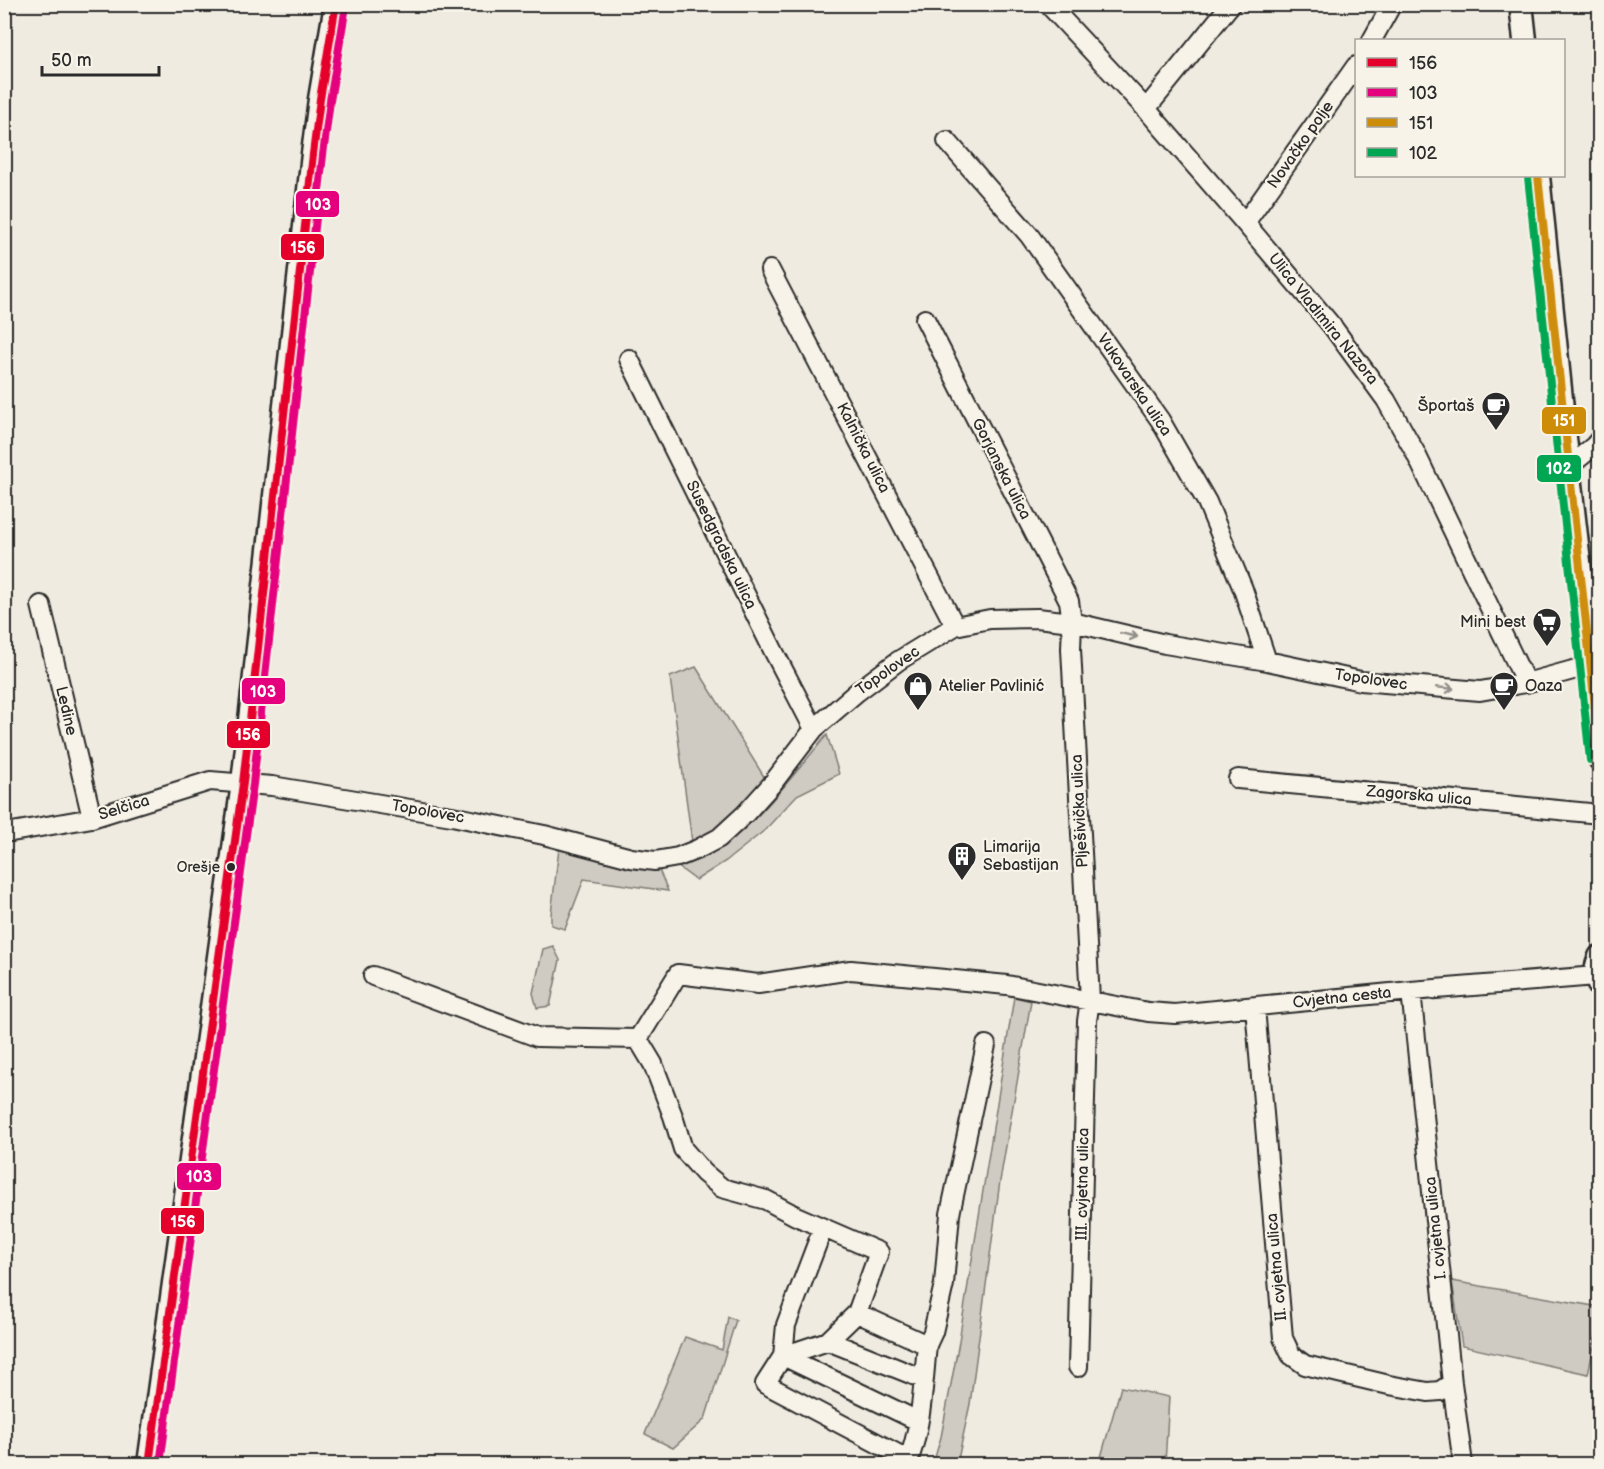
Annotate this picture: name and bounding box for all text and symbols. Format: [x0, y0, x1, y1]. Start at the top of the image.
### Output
scale bar [42, 39, 159, 77]
legend [1355, 39, 1565, 177]
text: 50 m [51, 50, 92, 71]
text: 156 [1409, 53, 1437, 74]
text: 103 [1409, 83, 1438, 104]
street label: Novačko polje [1264, 97, 1338, 192]
text: 151 [1409, 113, 1433, 134]
text: 102 [1409, 143, 1438, 164]
line badge: 103 [295, 190, 340, 218]
text: 103 [305, 196, 331, 215]
line badge: 156 [280, 233, 325, 261]
text: 156 [290, 239, 316, 258]
street label: Ulica Vladimira Nazora [1264, 249, 1382, 389]
street label: Vukovarska ulica [1093, 330, 1175, 440]
cafe icon: Športaš [1480, 390, 1512, 432]
place label: Športaš [1418, 395, 1475, 416]
street label: Kalnička ulica [832, 400, 894, 496]
line badge: 151 [1541, 406, 1587, 435]
text: 151 [1553, 412, 1575, 431]
street label: Gorjanska ulica [967, 415, 1035, 523]
line badge: 102 [1536, 454, 1582, 483]
text: 102 [1546, 460, 1573, 479]
street label: Susedgradska ulica [682, 478, 760, 612]
supermarket icon: Mini best [1531, 606, 1563, 648]
place label: Mini best [1460, 613, 1526, 632]
one-way arrow [1119, 630, 1138, 642]
street label: Topolovec [853, 642, 923, 700]
street label: Topolovec [1333, 665, 1409, 695]
shop icon: Atelier Pavlinić [902, 670, 934, 712]
cafe icon: Oaza [1488, 670, 1520, 712]
line badge: 103 [241, 677, 286, 705]
place label: Atelier Pavlinić [939, 677, 1045, 696]
place label: Oaza [1525, 677, 1563, 696]
text: 103 [250, 683, 276, 702]
one-way arrow [1434, 683, 1454, 694]
street label: Ledine [51, 685, 81, 738]
line badge: 156 [226, 720, 271, 749]
text: 156 [235, 726, 261, 745]
street label: Plješivička ulica [1068, 754, 1092, 868]
street label: Zagorska ulica [1365, 782, 1472, 810]
street label: Selčica [96, 791, 152, 825]
street label: Topolovec [390, 796, 466, 828]
place label: Limarija Sebastijan [983, 838, 1059, 875]
building icon: Limarija Sebastijan [946, 840, 978, 882]
place label: Orešje [177, 859, 220, 876]
marker: Orešje [225, 861, 237, 873]
street label: Cvjetna cesta [1292, 983, 1392, 1013]
street label: III. cvjetna ulica [1073, 1127, 1093, 1241]
line badge: 103 [176, 1162, 222, 1191]
text: 103 [186, 1168, 212, 1187]
street label: I. cvjetna ulica [1421, 1176, 1451, 1280]
line badge: 156 [160, 1207, 205, 1235]
street label: II. cvjetna ulica [1263, 1212, 1291, 1322]
text: 156 [170, 1213, 196, 1232]

